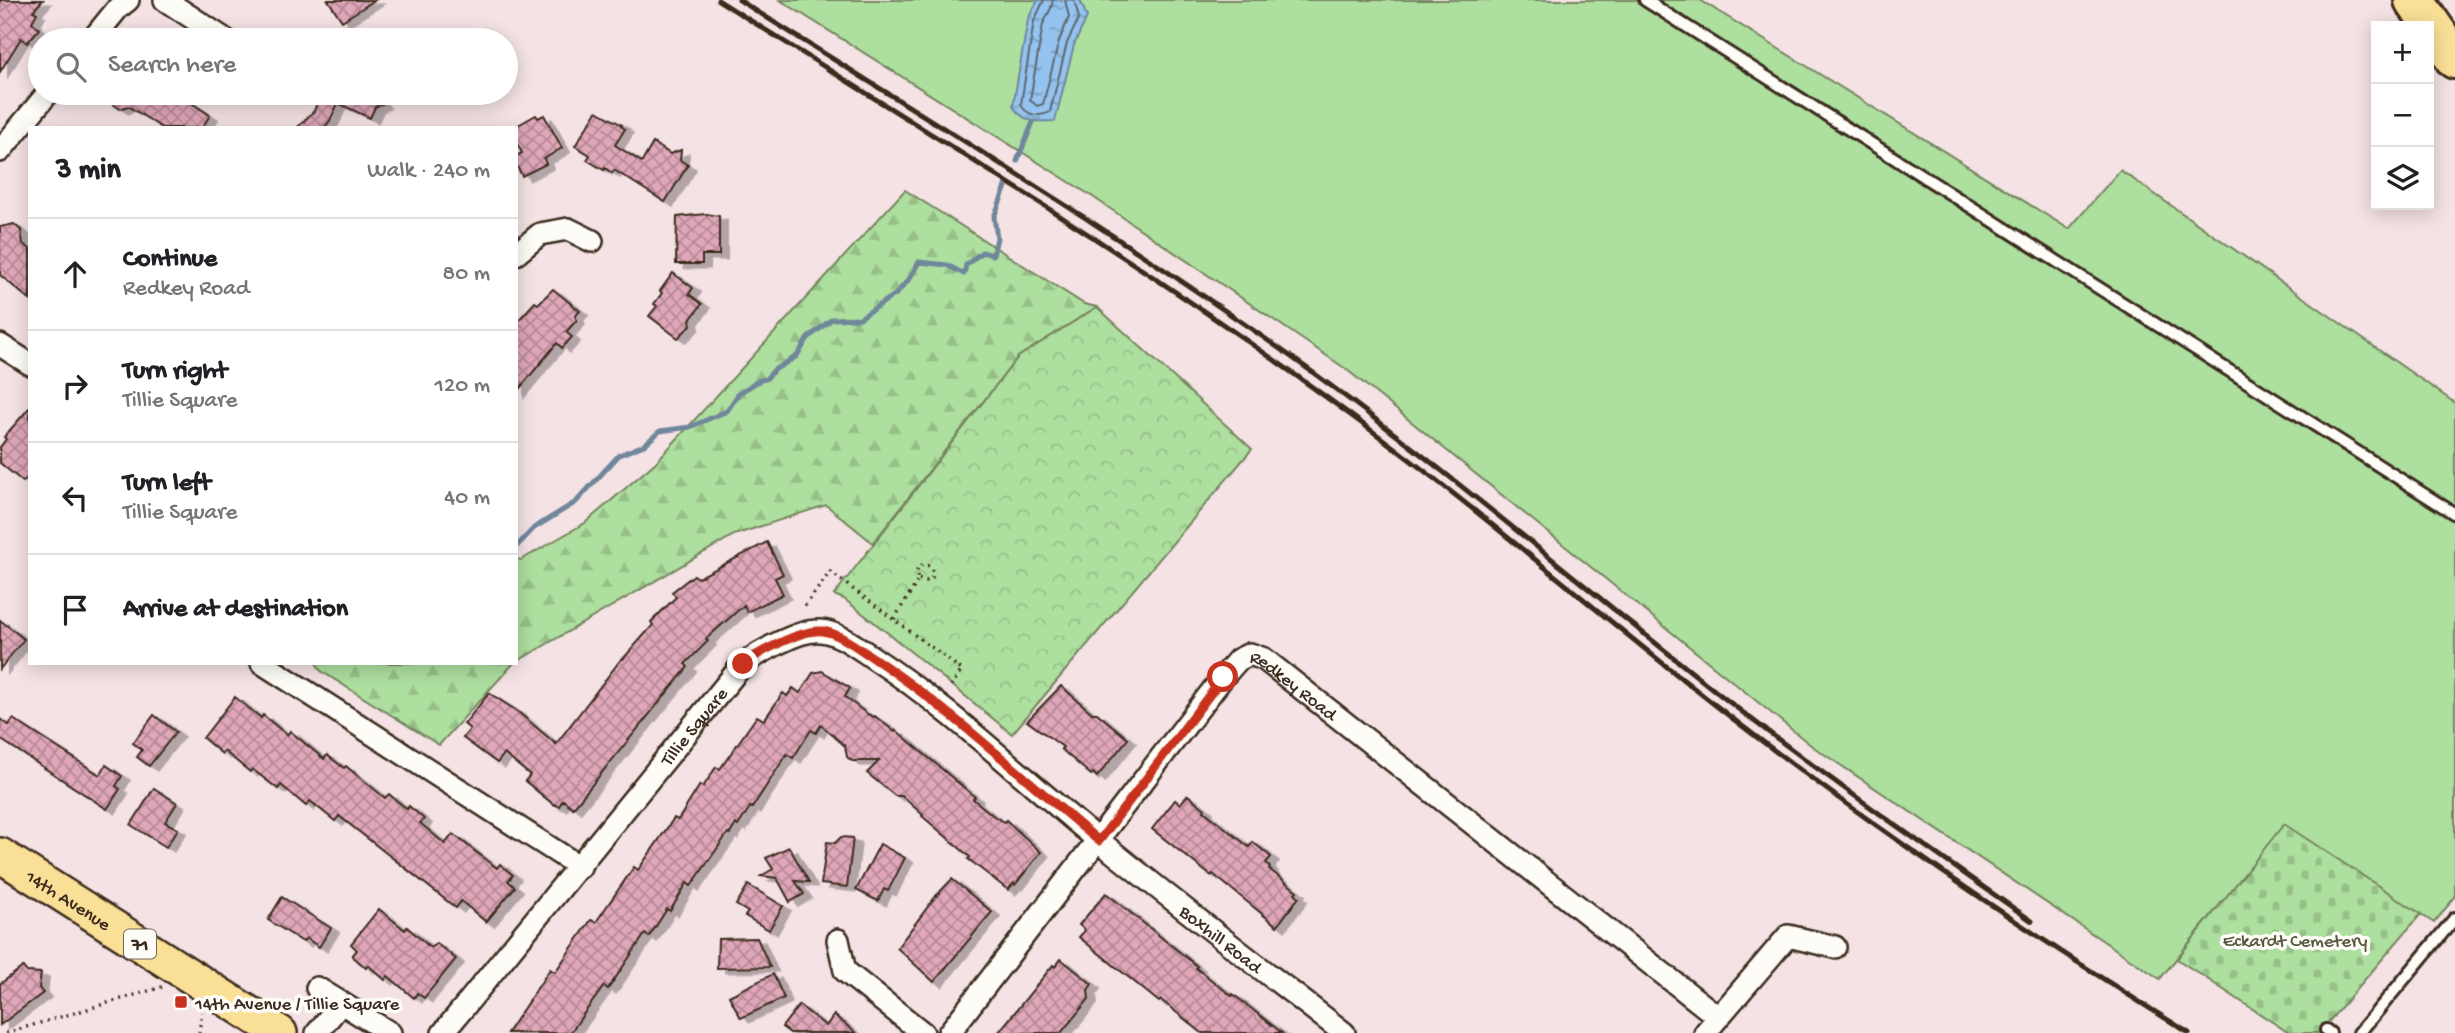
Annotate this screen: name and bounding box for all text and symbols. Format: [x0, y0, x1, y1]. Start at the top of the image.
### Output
map controls [2371, 21, 2434, 210]
button: + [2371, 21, 2434, 84]
search box [28, 28, 518, 105]
icon: search [52, 48, 90, 86]
text: Search here [108, 51, 236, 82]
button: − [2371, 84, 2434, 147]
button: layers [2371, 147, 2434, 210]
text: 3 min [56, 154, 121, 189]
text: Walk · 240 m [367, 158, 490, 185]
text: Continue [123, 245, 217, 276]
icon: ahead [56, 255, 94, 293]
text: 80 m [443, 261, 490, 288]
text: Redkey Road [123, 276, 250, 303]
text: Turn right [123, 357, 227, 388]
icon: right [56, 367, 94, 405]
text: 120 m [435, 373, 490, 400]
text: Tillie Square [123, 388, 237, 415]
text: Turn left [123, 469, 211, 500]
icon: left [56, 479, 94, 517]
text: 40 m [444, 485, 490, 512]
text: Tillie Square [123, 500, 237, 527]
icon: arrive [56, 591, 94, 629]
text: Arrive at destination [123, 595, 348, 626]
street label: Redkey Road [1246, 647, 1342, 728]
route end [727, 648, 758, 679]
route start [1207, 661, 1238, 692]
street label: Tillie Square [656, 684, 734, 773]
street label: 14th Avenue [20, 866, 114, 938]
street label: Boxhill Road [1173, 901, 1267, 981]
road number: 71 [124, 930, 156, 959]
park label: Eckardt Cemetery [2223, 931, 2368, 954]
marker: 14th Avenue / Tillie Square [173, 994, 189, 1010]
place label: 14th Avenue / Tillie Square [194, 994, 399, 1017]

